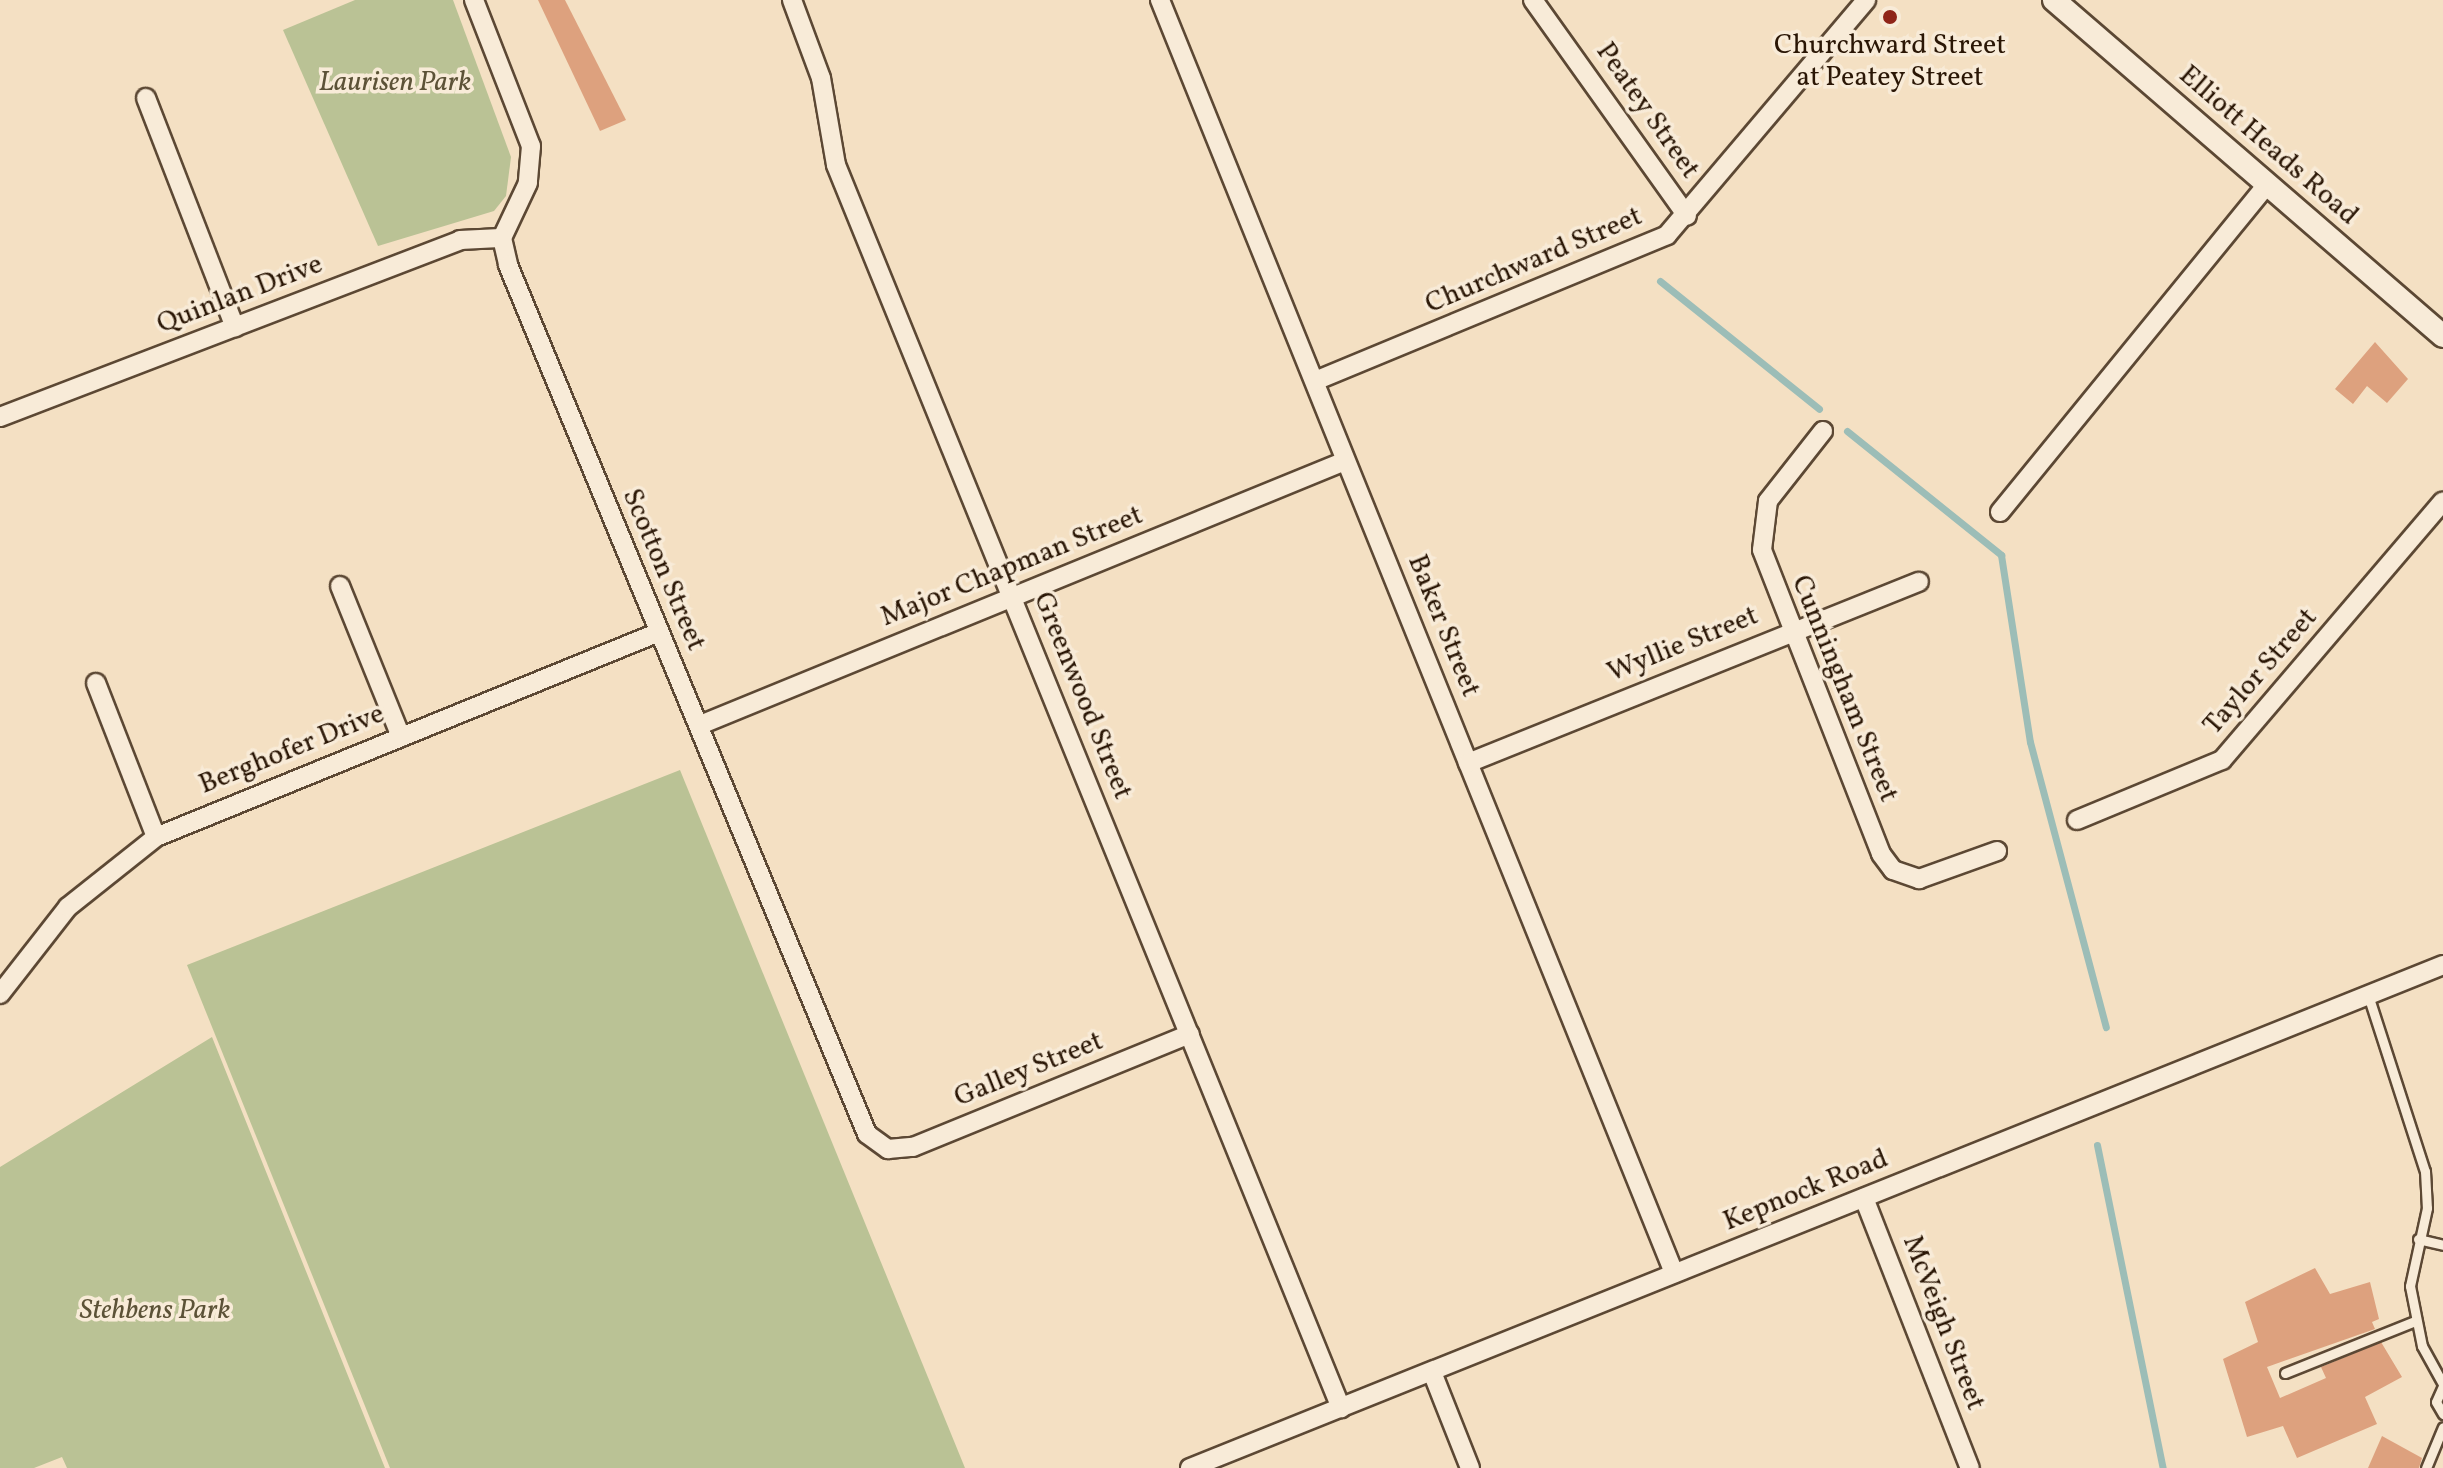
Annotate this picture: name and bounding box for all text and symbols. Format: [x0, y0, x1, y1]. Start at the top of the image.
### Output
marker: Churchward Street at Peatey Street [1881, 8, 1899, 26]
place label: Churchward Street at Peatey Street [1774, 29, 2006, 95]
street label: Peatey Street [1588, 36, 1706, 186]
street label: Elliott Heads Road [2171, 59, 2365, 233]
park label: Laurisen Park [319, 66, 471, 100]
street label: Churchward Street [1421, 200, 1647, 322]
street label: Quinlan Drive [153, 248, 327, 342]
street label: Scotton Street [614, 484, 712, 656]
street label: Major Chapman Street [876, 499, 1148, 635]
street label: Baker Street [1399, 550, 1487, 702]
street label: Cunningham Street [1783, 571, 1905, 807]
street label: Greenwood Street [1025, 588, 1139, 804]
street label: Wyllie Street [1603, 600, 1763, 690]
street label: Taylor Street [2197, 602, 2325, 742]
street label: Berghofer Drive [194, 698, 390, 802]
street label: Galley Street [949, 1025, 1109, 1115]
street label: Kepnock Road [1719, 1143, 1893, 1239]
street label: McVeigh Street [1894, 1231, 1992, 1415]
park label: Stehbens Park [79, 1294, 231, 1328]

